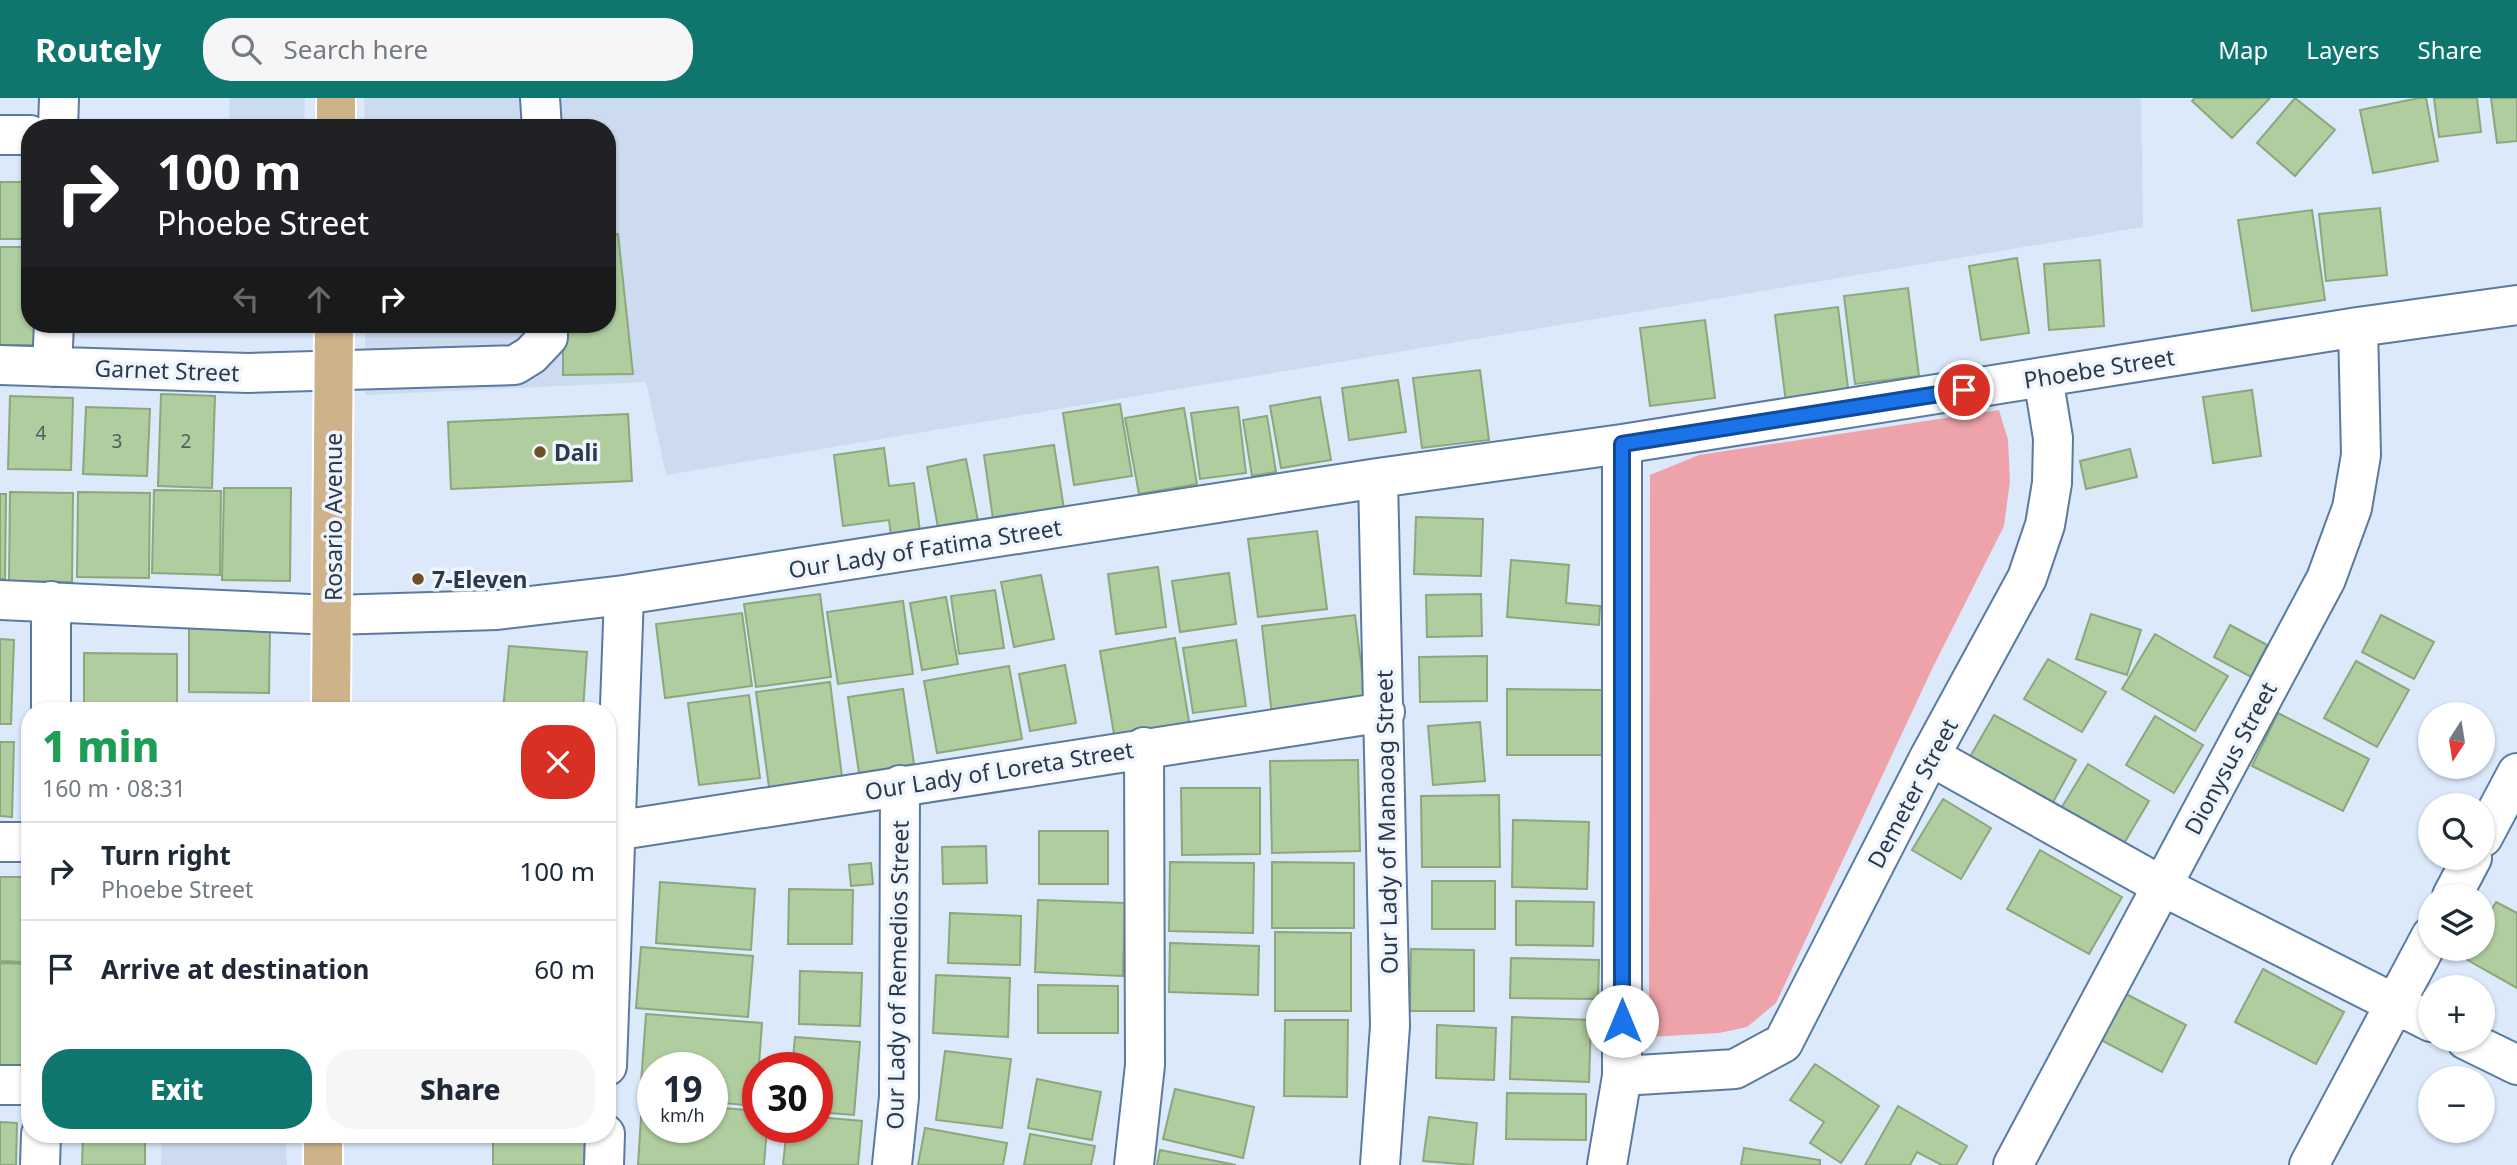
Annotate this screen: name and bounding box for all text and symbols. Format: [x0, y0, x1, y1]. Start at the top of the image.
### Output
search box [203, 18, 693, 81]
text: Routely [35, 27, 161, 72]
icon: search [227, 30, 265, 68]
text: Search here [283, 31, 428, 67]
text: Map [2218, 33, 2268, 66]
text: Layers [2306, 33, 2380, 66]
text: Share [2418, 33, 2482, 66]
text: 100 m [157, 138, 302, 204]
icon: right [42, 147, 133, 238]
text: Phoebe Street [157, 201, 369, 244]
icon: left [227, 280, 265, 318]
icon: ahead [300, 280, 338, 318]
icon: right [373, 280, 411, 318]
street label: Phoebe Street [2021, 340, 2177, 396]
street label: Garnet Street [94, 351, 240, 389]
pin [1934, 360, 1994, 420]
icon: arrive [1945, 371, 1983, 409]
house number: 4 [36, 420, 47, 446]
house number: 3 [112, 428, 122, 454]
house number: 2 [181, 428, 191, 454]
street label: Rosario Avenue [317, 433, 349, 601]
place label: Dali [554, 436, 598, 468]
marker: Dali [532, 444, 548, 460]
street label: Our Lady of Fatima Street [786, 511, 1064, 585]
place label: 7-Eleven [432, 563, 527, 595]
marker: 7-Eleven [410, 571, 426, 587]
street label: Our Lady of Manaoag Street [1367, 670, 1405, 974]
street label: Dionysus Street [2176, 676, 2284, 840]
north arrow [2418, 702, 2496, 779]
map controls [2418, 702, 2495, 1143]
street label: Demeter Street [1859, 713, 1965, 873]
text: 1 min [42, 717, 159, 774]
button: close [521, 725, 595, 799]
street label: Our Lady of Loreta Street [862, 733, 1136, 807]
text: 160 m · 08:31 [42, 772, 186, 804]
button: search [2418, 793, 2495, 870]
street label: Our Lady of Remedios Street [878, 820, 916, 1130]
text: Turn right [101, 837, 231, 873]
icon: right [42, 852, 80, 890]
text: 100 m [519, 853, 595, 889]
text: Phoebe Street [101, 873, 253, 905]
button: layers [2418, 884, 2495, 961]
icon: arrive [42, 950, 80, 988]
text: Arrive at destination [101, 951, 370, 987]
text: 60 m [534, 951, 595, 987]
button: + [2418, 975, 2495, 1052]
position arrow [1585, 984, 1659, 1058]
button: Exit [42, 1049, 312, 1129]
button: Share [326, 1049, 595, 1129]
speed limit sign: 30 [742, 1052, 833, 1143]
text: 19 [662, 1065, 703, 1112]
button: − [2418, 1066, 2495, 1143]
text: km/h [660, 1103, 705, 1127]

